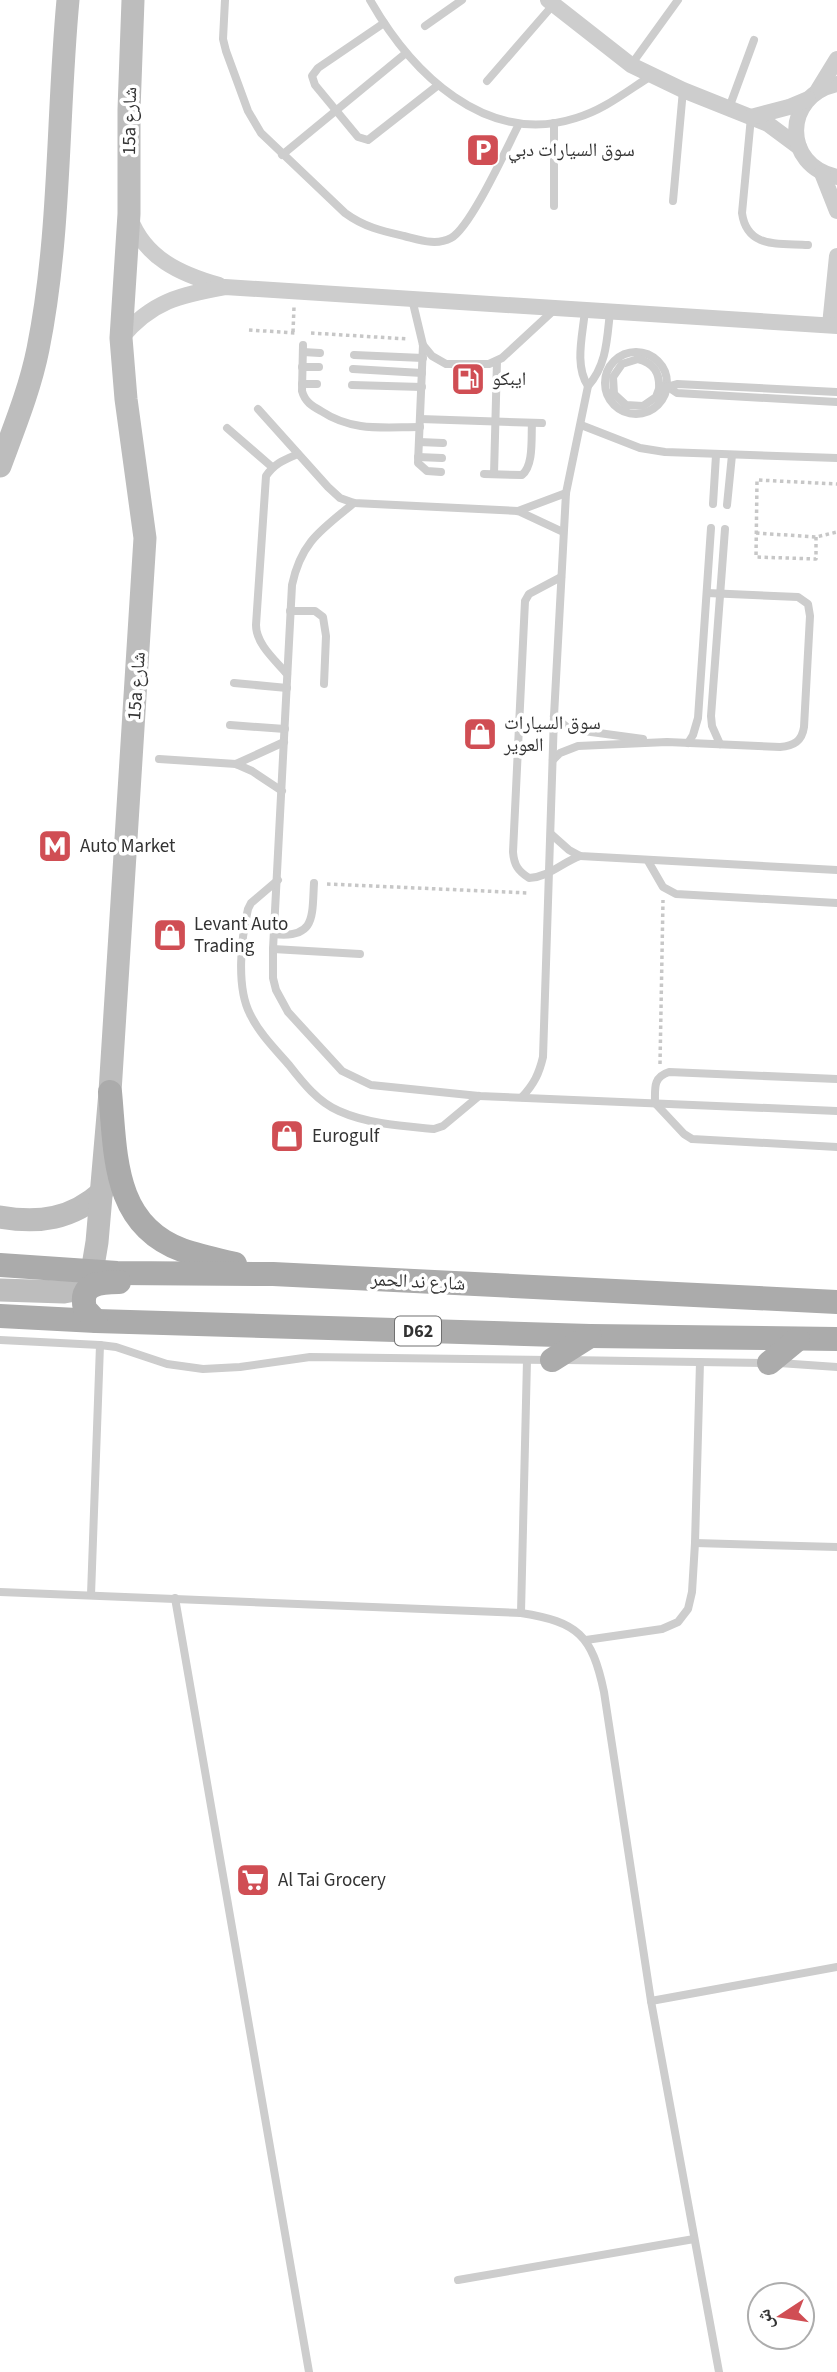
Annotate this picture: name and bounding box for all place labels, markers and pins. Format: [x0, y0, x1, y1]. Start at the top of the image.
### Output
parking icon: سوق السيارات دبي [464, 131, 502, 169]
place label: سوق السيارات دبي [508, 137, 635, 164]
fuel station icon: ايبكو [449, 360, 487, 398]
place label: ايبكو [492, 366, 526, 393]
place label: سوق السيارات العوير [503, 710, 601, 759]
shop icon: سوق السيارات العوير [461, 715, 499, 753]
metro station icon: Auto Market [36, 827, 74, 865]
place label: Auto Market [80, 833, 176, 860]
place label: Levant Auto Trading [194, 911, 288, 960]
shop icon: Levant Auto Trading [151, 916, 189, 954]
shop icon: Eurogulf [268, 1117, 306, 1155]
place label: Eurogulf [312, 1123, 381, 1150]
supermarket icon: Al Tai Grocery [234, 1861, 272, 1899]
place label: Al Tai Grocery [278, 1867, 386, 1894]

